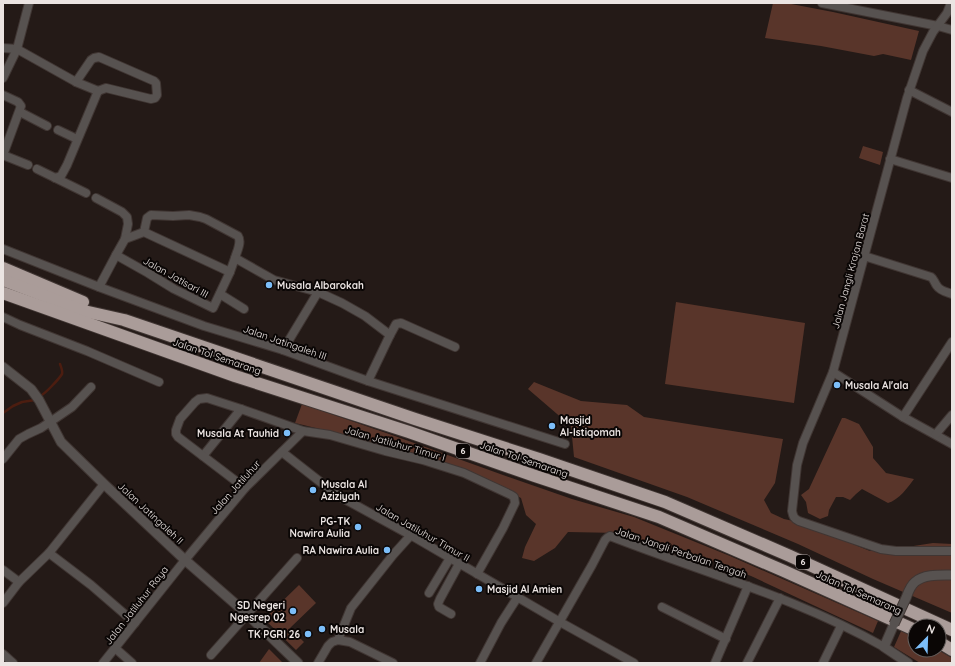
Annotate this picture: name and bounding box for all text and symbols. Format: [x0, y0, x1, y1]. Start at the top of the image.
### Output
street label: Jalan Jangli Krajan Barat [829, 211, 872, 330]
street label: Jalan Jatisari III [141, 254, 211, 301]
place label: Musala Albarokah [277, 279, 364, 292]
marker: Musala Albarokah [264, 280, 274, 290]
street label: Jalan Jatingaleh III [241, 322, 328, 363]
street label: Jalan Tol Semarang [171, 335, 263, 378]
place label: Musala Al'ala [845, 379, 909, 392]
marker: Musala Al'ala [832, 380, 842, 390]
place label: Masjid Al-Istiqomah [560, 414, 621, 439]
marker: Masjid Al-Istiqomah [547, 421, 557, 431]
street label: Jalan Jatiluhur Timur I [343, 423, 447, 464]
place label: Musala At Tauhid [197, 427, 279, 440]
marker: Musala At Tauhid [282, 428, 292, 438]
street label: Jalan Tol Semarang [478, 438, 570, 481]
road number: 6 [456, 444, 470, 458]
street label: Jalan Jatiluhur [207, 457, 263, 517]
place label: Musala Al Aziziyah [321, 478, 367, 503]
street label: Jalan Jatingaleh II [115, 480, 186, 547]
marker: Musala Al Aziziyah [308, 485, 318, 495]
street label: Jalan Jatiluhur Timur II [373, 500, 472, 565]
place label: PG-TK Nawira Aulia [290, 515, 350, 540]
marker: PG-TK Nawira Aulia [353, 522, 363, 532]
street label: Jalan Jangli Perbalan Tengah [613, 524, 748, 581]
place label: RA Nawira Aulia [303, 544, 379, 557]
marker: RA Nawira Aulia [382, 545, 392, 555]
road number: 6 [796, 555, 810, 569]
street label: Jalan Jatiluhur Raya [102, 563, 171, 647]
street label: Jalan Tol Semarang [814, 568, 904, 617]
place label: Masjid Al Amien [487, 583, 562, 596]
marker: Masjid Al Amien [474, 584, 484, 594]
place label: SD Negeri Ngesrep 02 [230, 599, 285, 624]
marker: SD Negeri Ngesrep 02 [288, 606, 298, 616]
north arrow [907, 618, 947, 658]
text: N [924, 621, 937, 637]
place label: Musala [330, 623, 364, 636]
marker: Musala [317, 624, 327, 634]
place label: TK PGRI 26 [248, 628, 300, 641]
marker: TK PGRI 26 [303, 629, 313, 639]

